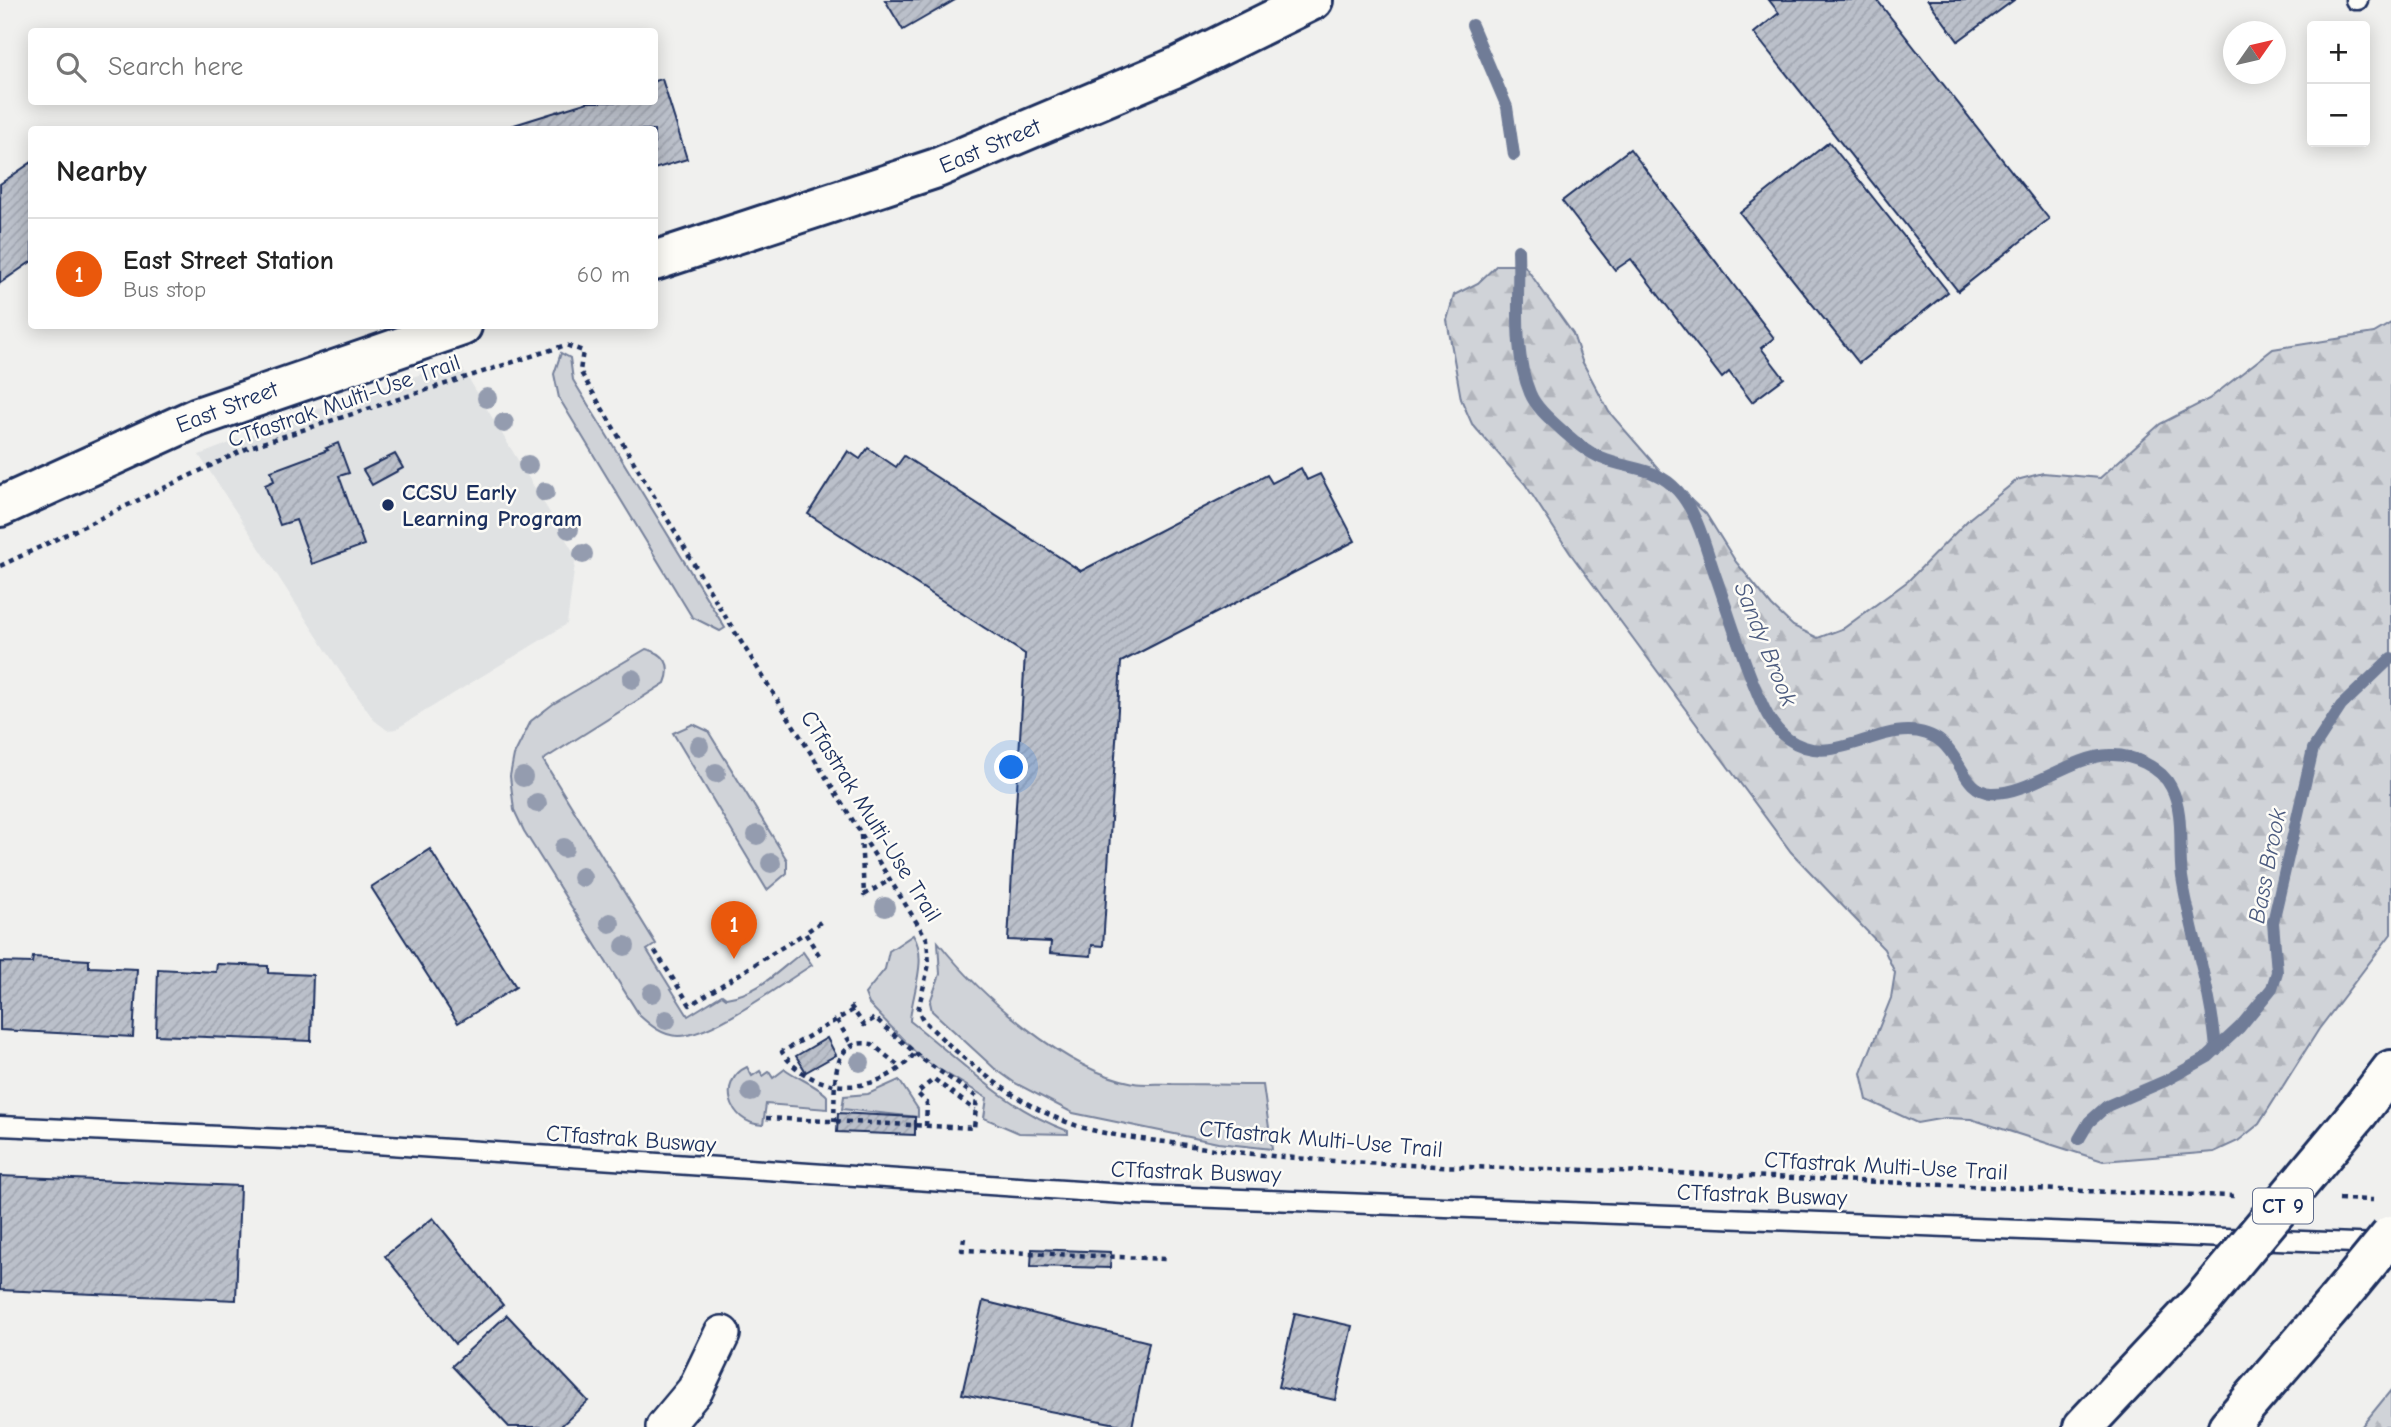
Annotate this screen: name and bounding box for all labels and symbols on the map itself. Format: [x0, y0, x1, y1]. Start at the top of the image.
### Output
north arrow [2223, 21, 2286, 84]
street label: East Street [935, 112, 1046, 179]
street label: CTfastrak Multi-Use Trail [224, 349, 464, 453]
street label: East Street [172, 375, 283, 439]
place label: CCSU Early Learning Program [402, 479, 582, 532]
marker: CCSU Early Learning Program [380, 497, 396, 513]
water label: Sandy Brook [1728, 578, 1804, 710]
street label: CTfastrak Multi-Use Trail [795, 705, 947, 927]
your location [994, 750, 1028, 784]
water label: Bass Brook [2242, 806, 2292, 926]
pin: 1 [711, 901, 757, 959]
street label: CTfastrak Multi-Use Trail [1198, 1115, 1444, 1163]
street label: CTfastrak Busway [545, 1120, 718, 1158]
street label: CTfastrak Multi-Use Trail [1763, 1146, 2009, 1186]
street label: CTfastrak Busway [1110, 1156, 1282, 1188]
street label: CTfastrak Busway [1676, 1179, 1848, 1211]
road number: CT 9 [2253, 1188, 2313, 1224]

